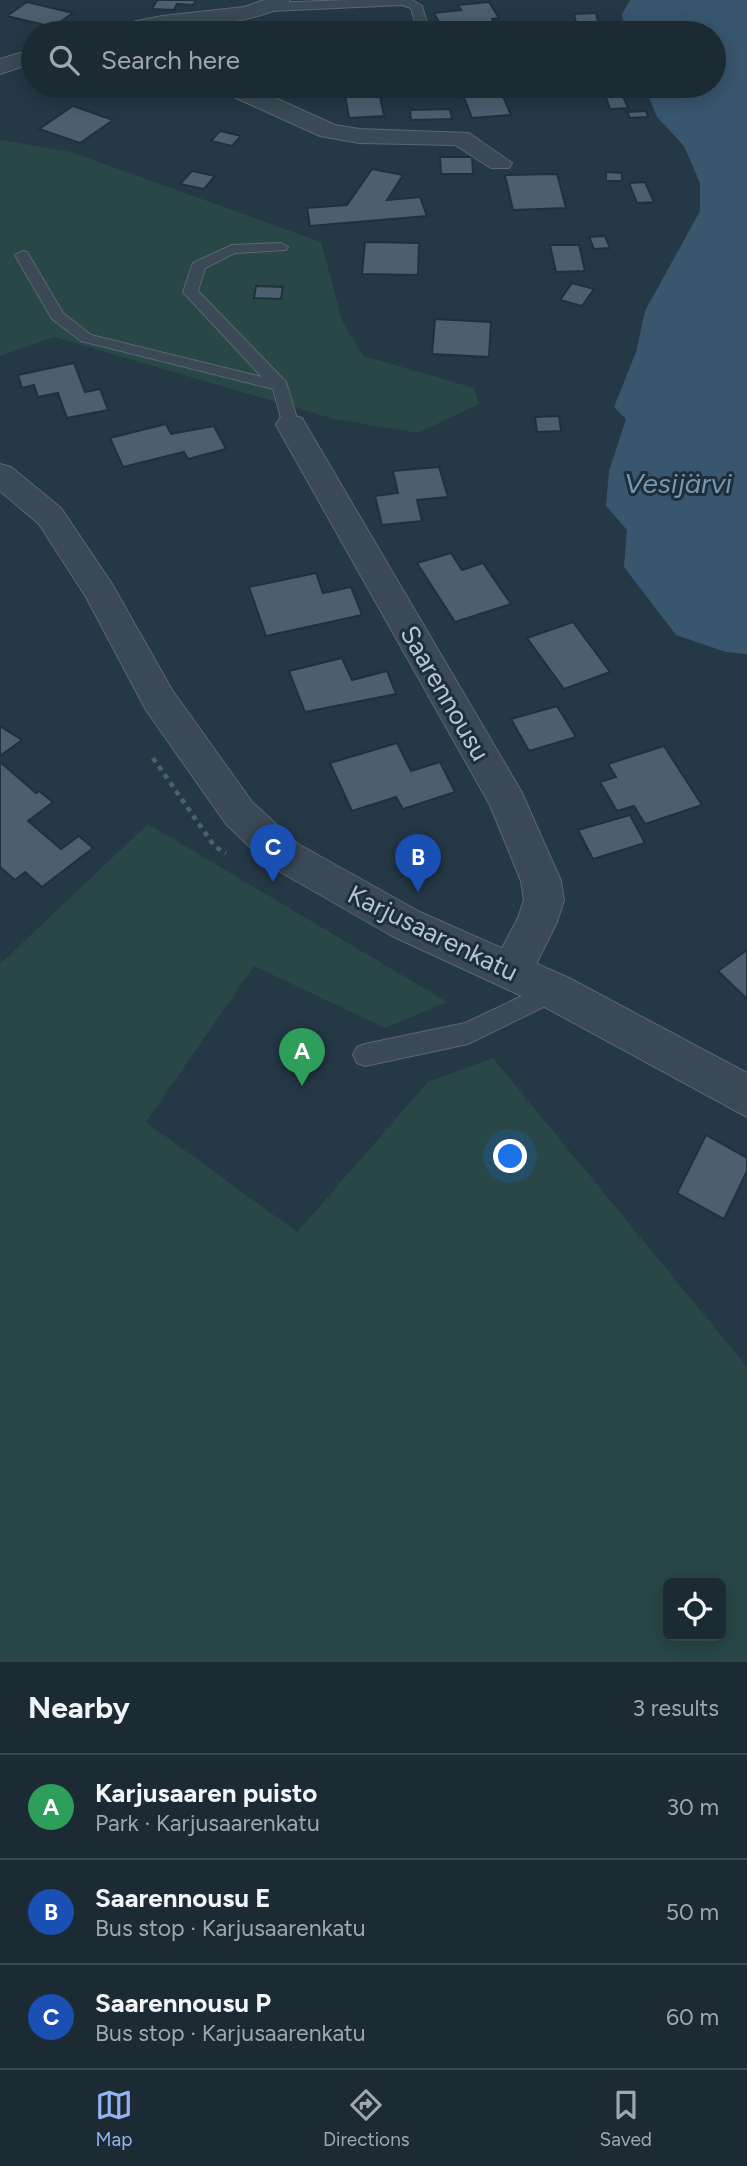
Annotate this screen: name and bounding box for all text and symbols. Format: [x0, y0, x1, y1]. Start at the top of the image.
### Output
search box [21, 21, 726, 98]
icon: search [45, 41, 83, 79]
text: Search here [101, 44, 240, 76]
water label: Vesijärvi [624, 466, 732, 500]
street label: Saarennousu [393, 620, 497, 766]
pin: C [250, 824, 296, 882]
pin: B [395, 834, 441, 892]
street label: Karjusaarenkatu [343, 878, 523, 988]
pin: A [279, 1028, 325, 1086]
your location [493, 1139, 527, 1173]
map controls [663, 1578, 726, 1641]
button: locate [663, 1578, 726, 1641]
text: Nearby [28, 1689, 130, 1726]
text: 3 results [632, 1694, 719, 1722]
text: Karjusaaren puisto [95, 1777, 317, 1809]
text: A [43, 1793, 59, 1821]
text: 30 m [666, 1793, 719, 1821]
text: Park · Karjusaarenkatu [95, 1809, 320, 1837]
text: Saarennousu E [95, 1882, 271, 1914]
text: B [44, 1898, 58, 1926]
text: 50 m [666, 1898, 719, 1926]
text: Bus stop · Karjusaarenkatu [95, 1914, 366, 1942]
text: Saarennousu P [95, 1987, 271, 2019]
text: C [43, 2003, 59, 2031]
text: 60 m [666, 2003, 719, 2031]
text: Bus stop · Karjusaarenkatu [95, 2019, 366, 2047]
tab: Map [95, 2086, 133, 2151]
tab: Directions [323, 2086, 410, 2151]
tab: Saved [600, 2086, 652, 2151]

